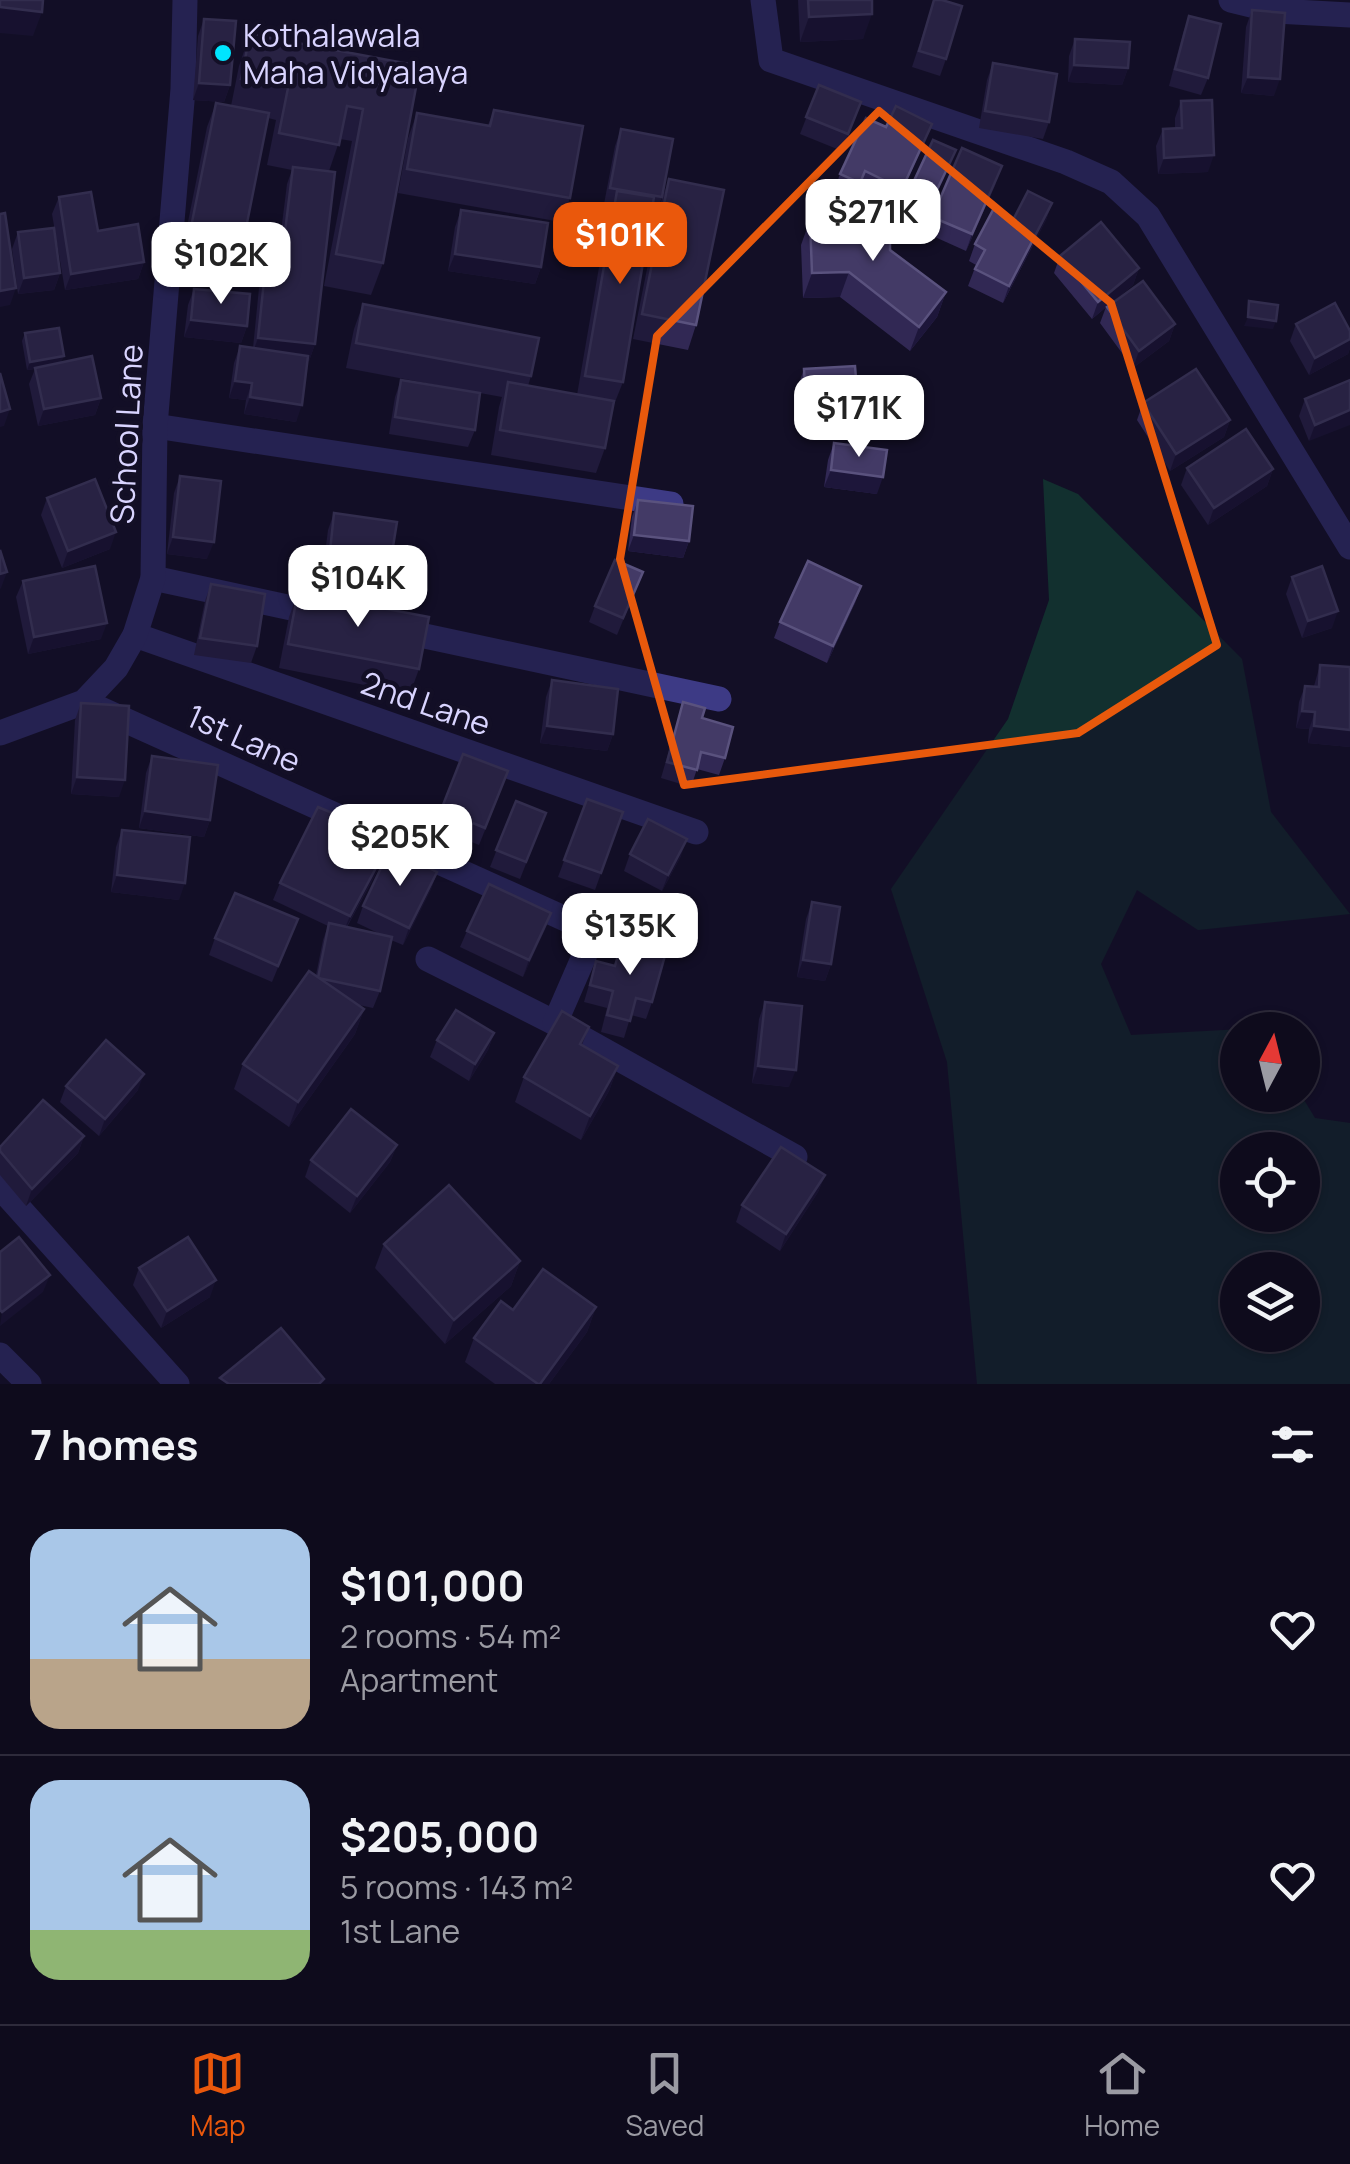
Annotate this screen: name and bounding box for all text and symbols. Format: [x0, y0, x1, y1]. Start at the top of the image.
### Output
place label: Kothalawala Maha Vidyalaya [243, 13, 468, 94]
marker: Kothalawala Maha Vidyalaya [212, 42, 234, 64]
pin: $271K [803, 179, 943, 264]
text: $271K [828, 189, 918, 233]
pin: $101K [550, 202, 690, 287]
text: $101K [575, 212, 665, 256]
pin: $102K [151, 222, 291, 307]
text: $102K [174, 232, 268, 276]
street label: School Lane [99, 343, 153, 525]
pin: $171K [789, 375, 929, 460]
text: $171K [816, 385, 902, 429]
pin: $104K [288, 545, 428, 630]
text: $104K [310, 555, 406, 599]
street label: 2nd Lane [355, 660, 497, 746]
street label: 1st Lane [180, 693, 308, 783]
pin: $205K [330, 804, 470, 889]
text: $205K [350, 814, 450, 858]
pin: $135K [560, 893, 700, 978]
text: $135K [584, 903, 676, 947]
north arrow [1220, 1012, 1320, 1112]
map controls [1220, 1012, 1320, 1352]
button: locate [1220, 1132, 1320, 1232]
button: layers [1220, 1252, 1320, 1352]
text: 7 homes [30, 1415, 198, 1473]
icon: filters [1265, 1417, 1320, 1472]
text: $101,000 [340, 1556, 525, 1614]
icon: home [110, 1569, 230, 1689]
icon: heart [1265, 1602, 1320, 1657]
text: 2 rooms · 54 m² [340, 1614, 561, 1658]
text: Apartment [340, 1658, 498, 1702]
text: $205,000 [340, 1807, 539, 1865]
icon: home [110, 1820, 230, 1940]
icon: heart [1265, 1853, 1320, 1908]
text: 5 rooms · 143 m² [340, 1865, 573, 1909]
text: 1st Lane [340, 1909, 460, 1953]
tab: Map [190, 2046, 246, 2144]
tab: Saved [626, 2046, 704, 2144]
tab: Home [1084, 2046, 1160, 2144]

